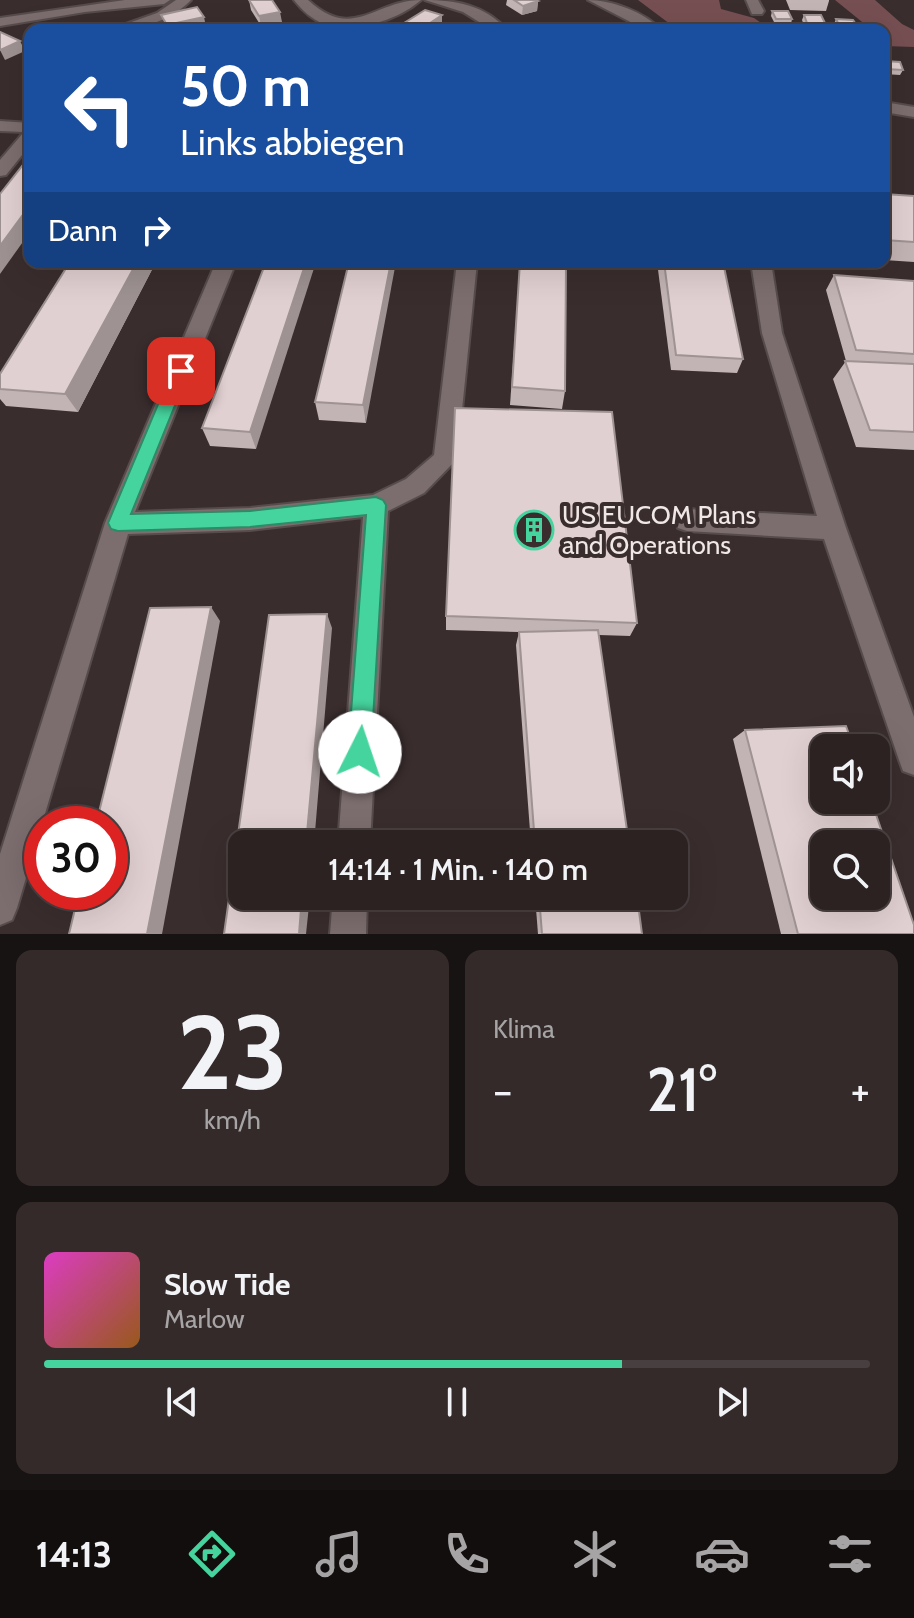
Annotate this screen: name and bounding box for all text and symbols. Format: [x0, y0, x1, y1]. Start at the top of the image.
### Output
text: 50 m [180, 52, 311, 120]
icon: left [48, 56, 152, 160]
text: Links abbiegen [180, 120, 405, 164]
icon: right [134, 208, 178, 252]
text: Dann [48, 212, 118, 249]
pin [147, 337, 215, 405]
icon: arrive [159, 349, 203, 393]
place label: US EUCOM Plans and Operations [562, 499, 756, 561]
building icon: US EUCOM Plans and Operations [513, 509, 555, 551]
position arrow [318, 710, 402, 794]
map controls [810, 734, 890, 910]
button: sound [810, 734, 890, 814]
speed limit sign: 30 [24, 806, 128, 910]
button: search [810, 830, 890, 910]
text: 14:14 · 1 Min. · 140 m [328, 851, 588, 888]
text: 23 [177, 989, 288, 1115]
text: Klima [493, 1013, 555, 1045]
text: 21° [646, 1053, 717, 1126]
text: − [493, 1064, 512, 1117]
text: + [851, 1064, 870, 1117]
text: km/h [204, 1104, 261, 1136]
text: Slow Tide [164, 1266, 291, 1303]
text: Marlow [164, 1303, 245, 1335]
icon: previous [160, 1380, 204, 1424]
icon: pause [435, 1380, 479, 1424]
icon: next [710, 1380, 754, 1424]
icon: directions [184, 1526, 240, 1582]
icon: music [311, 1526, 367, 1582]
icon: phone [439, 1526, 495, 1582]
icon: climate [567, 1526, 623, 1582]
icon: car [694, 1526, 750, 1582]
icon: filters [822, 1526, 878, 1582]
text: 14:13 [36, 1532, 112, 1576]

